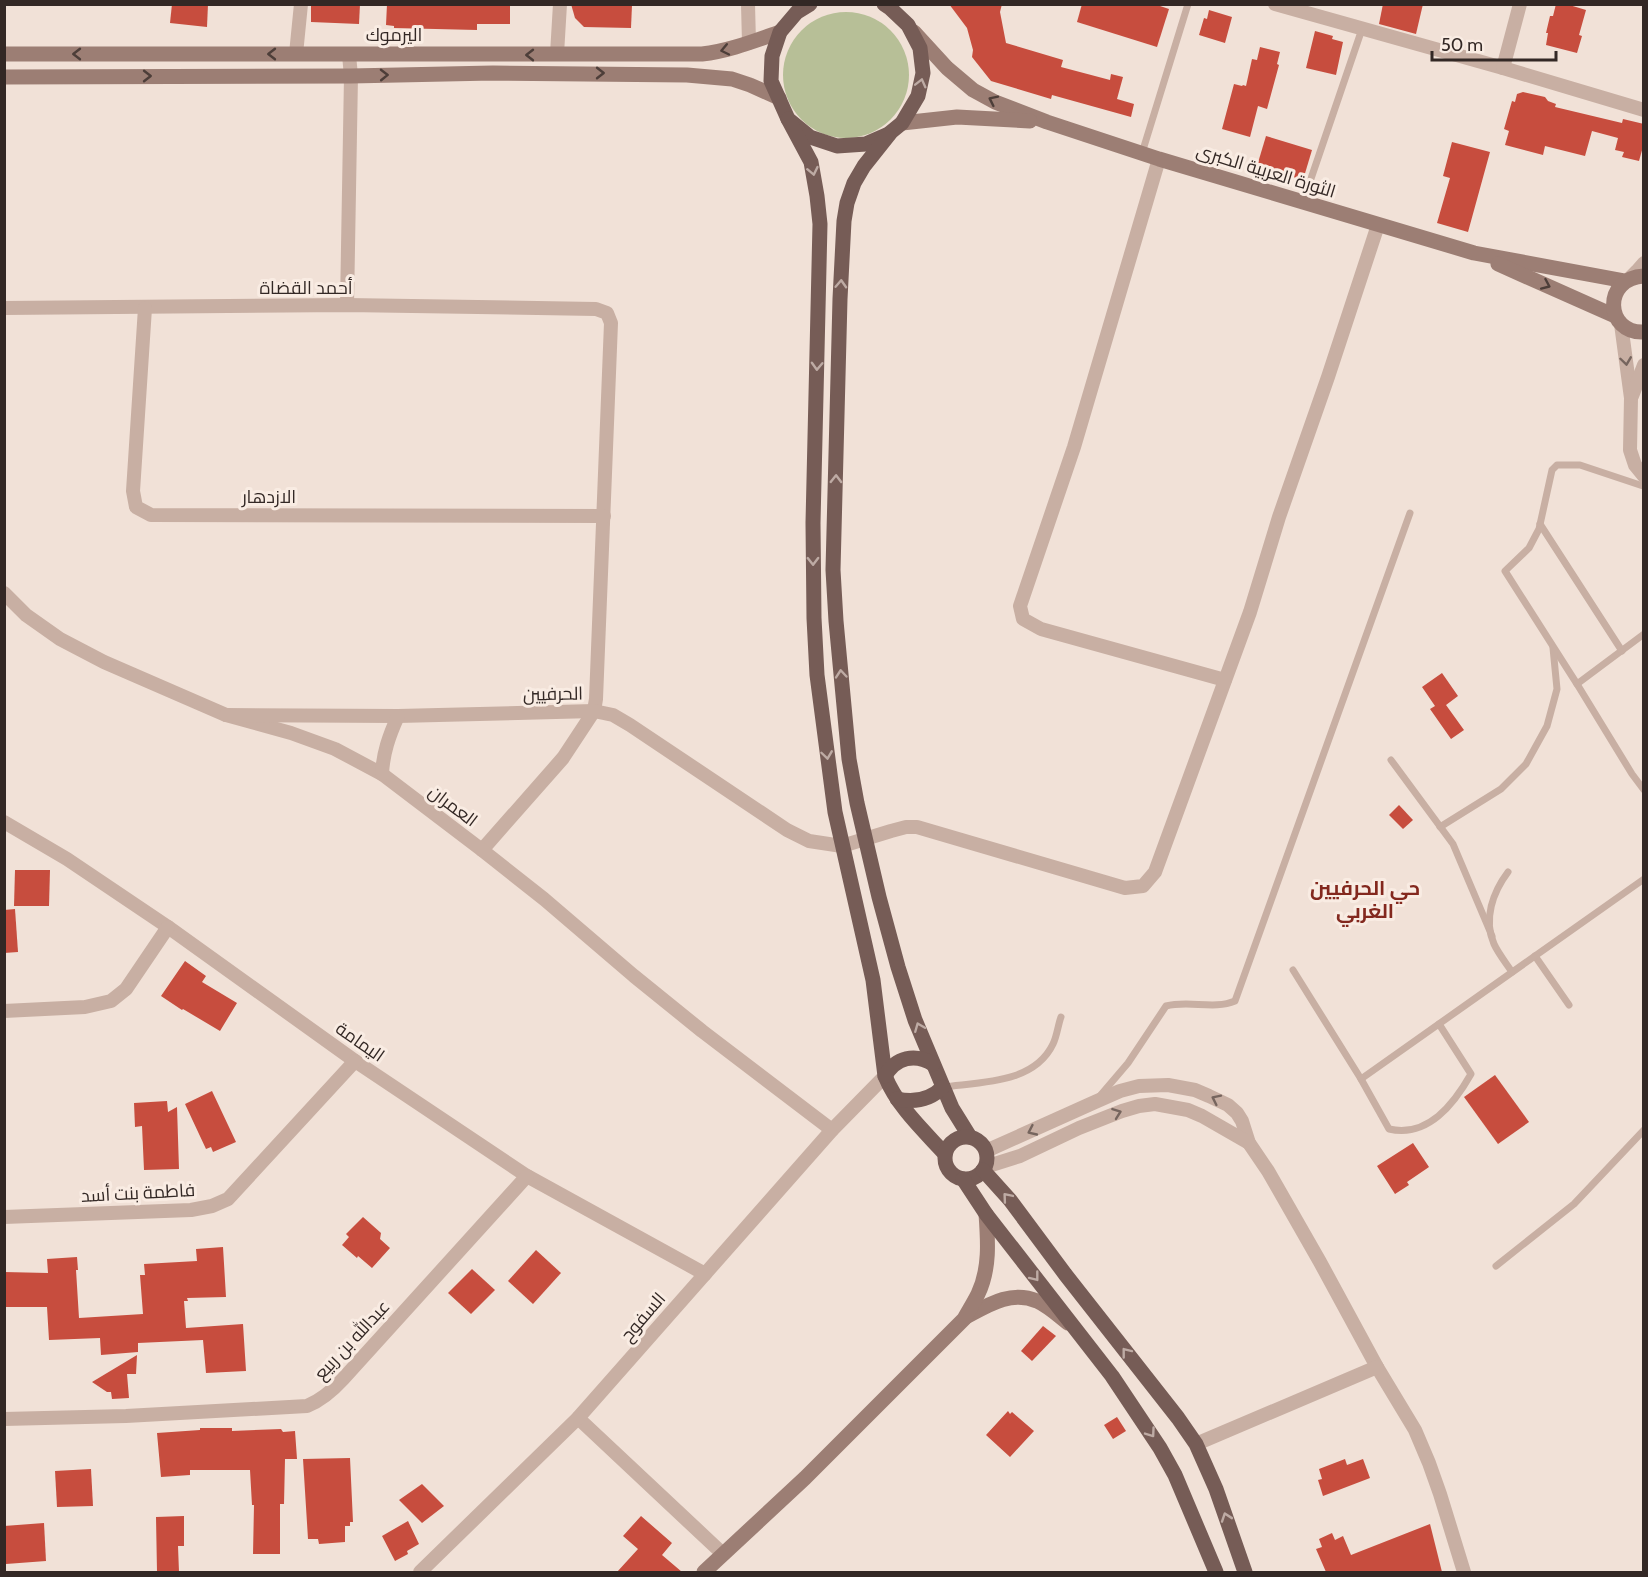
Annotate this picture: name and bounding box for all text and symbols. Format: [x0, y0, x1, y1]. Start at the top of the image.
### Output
street label: اليرموك [366, 24, 422, 46]
scale bar [1432, 24, 1556, 62]
text: 50 m [1441, 34, 1483, 56]
one-way arrow [720, 43, 730, 56]
one-way arrow [73, 48, 82, 60]
one-way arrow [268, 48, 277, 60]
one-way arrow [526, 49, 535, 61]
one-way arrow [595, 67, 604, 80]
one-way arrow [379, 69, 388, 81]
one-way arrow [142, 70, 151, 82]
one-way arrow [913, 79, 926, 89]
one-way arrow [989, 96, 1000, 108]
street label: الثورة العربية الكبرى [1194, 139, 1338, 203]
one-way arrow [806, 166, 819, 176]
street label: أحمد القضاة [259, 277, 353, 299]
one-way arrow [1540, 278, 1551, 290]
one-way arrow [834, 280, 847, 289]
one-way arrow [1619, 356, 1631, 366]
one-way arrow [811, 361, 824, 370]
one-way arrow [829, 475, 842, 484]
street label: الازدهار [241, 486, 296, 508]
one-way arrow [807, 556, 819, 565]
one-way arrow [835, 669, 848, 678]
street label: الحرفيين [523, 682, 583, 706]
one-way arrow [821, 750, 833, 760]
street label: العمران [424, 780, 482, 832]
district label: حي الحرفيين الغربي [1310, 876, 1420, 927]
street label: اليمامة [331, 1017, 389, 1067]
one-way arrow [913, 1022, 926, 1033]
one-way arrow [1211, 1095, 1222, 1107]
one-way arrow [1111, 1108, 1122, 1121]
one-way arrow [1028, 1123, 1039, 1135]
street label: فاطمة بنت أسد [80, 1179, 196, 1207]
one-way arrow [1003, 1193, 1014, 1204]
one-way arrow [1027, 1270, 1038, 1281]
street label: السفوح [616, 1288, 671, 1347]
street label: عبدالله بن ربيع [309, 1295, 395, 1385]
one-way arrow [1122, 1348, 1133, 1359]
one-way arrow [1144, 1427, 1155, 1438]
one-way arrow [1221, 1512, 1233, 1523]

